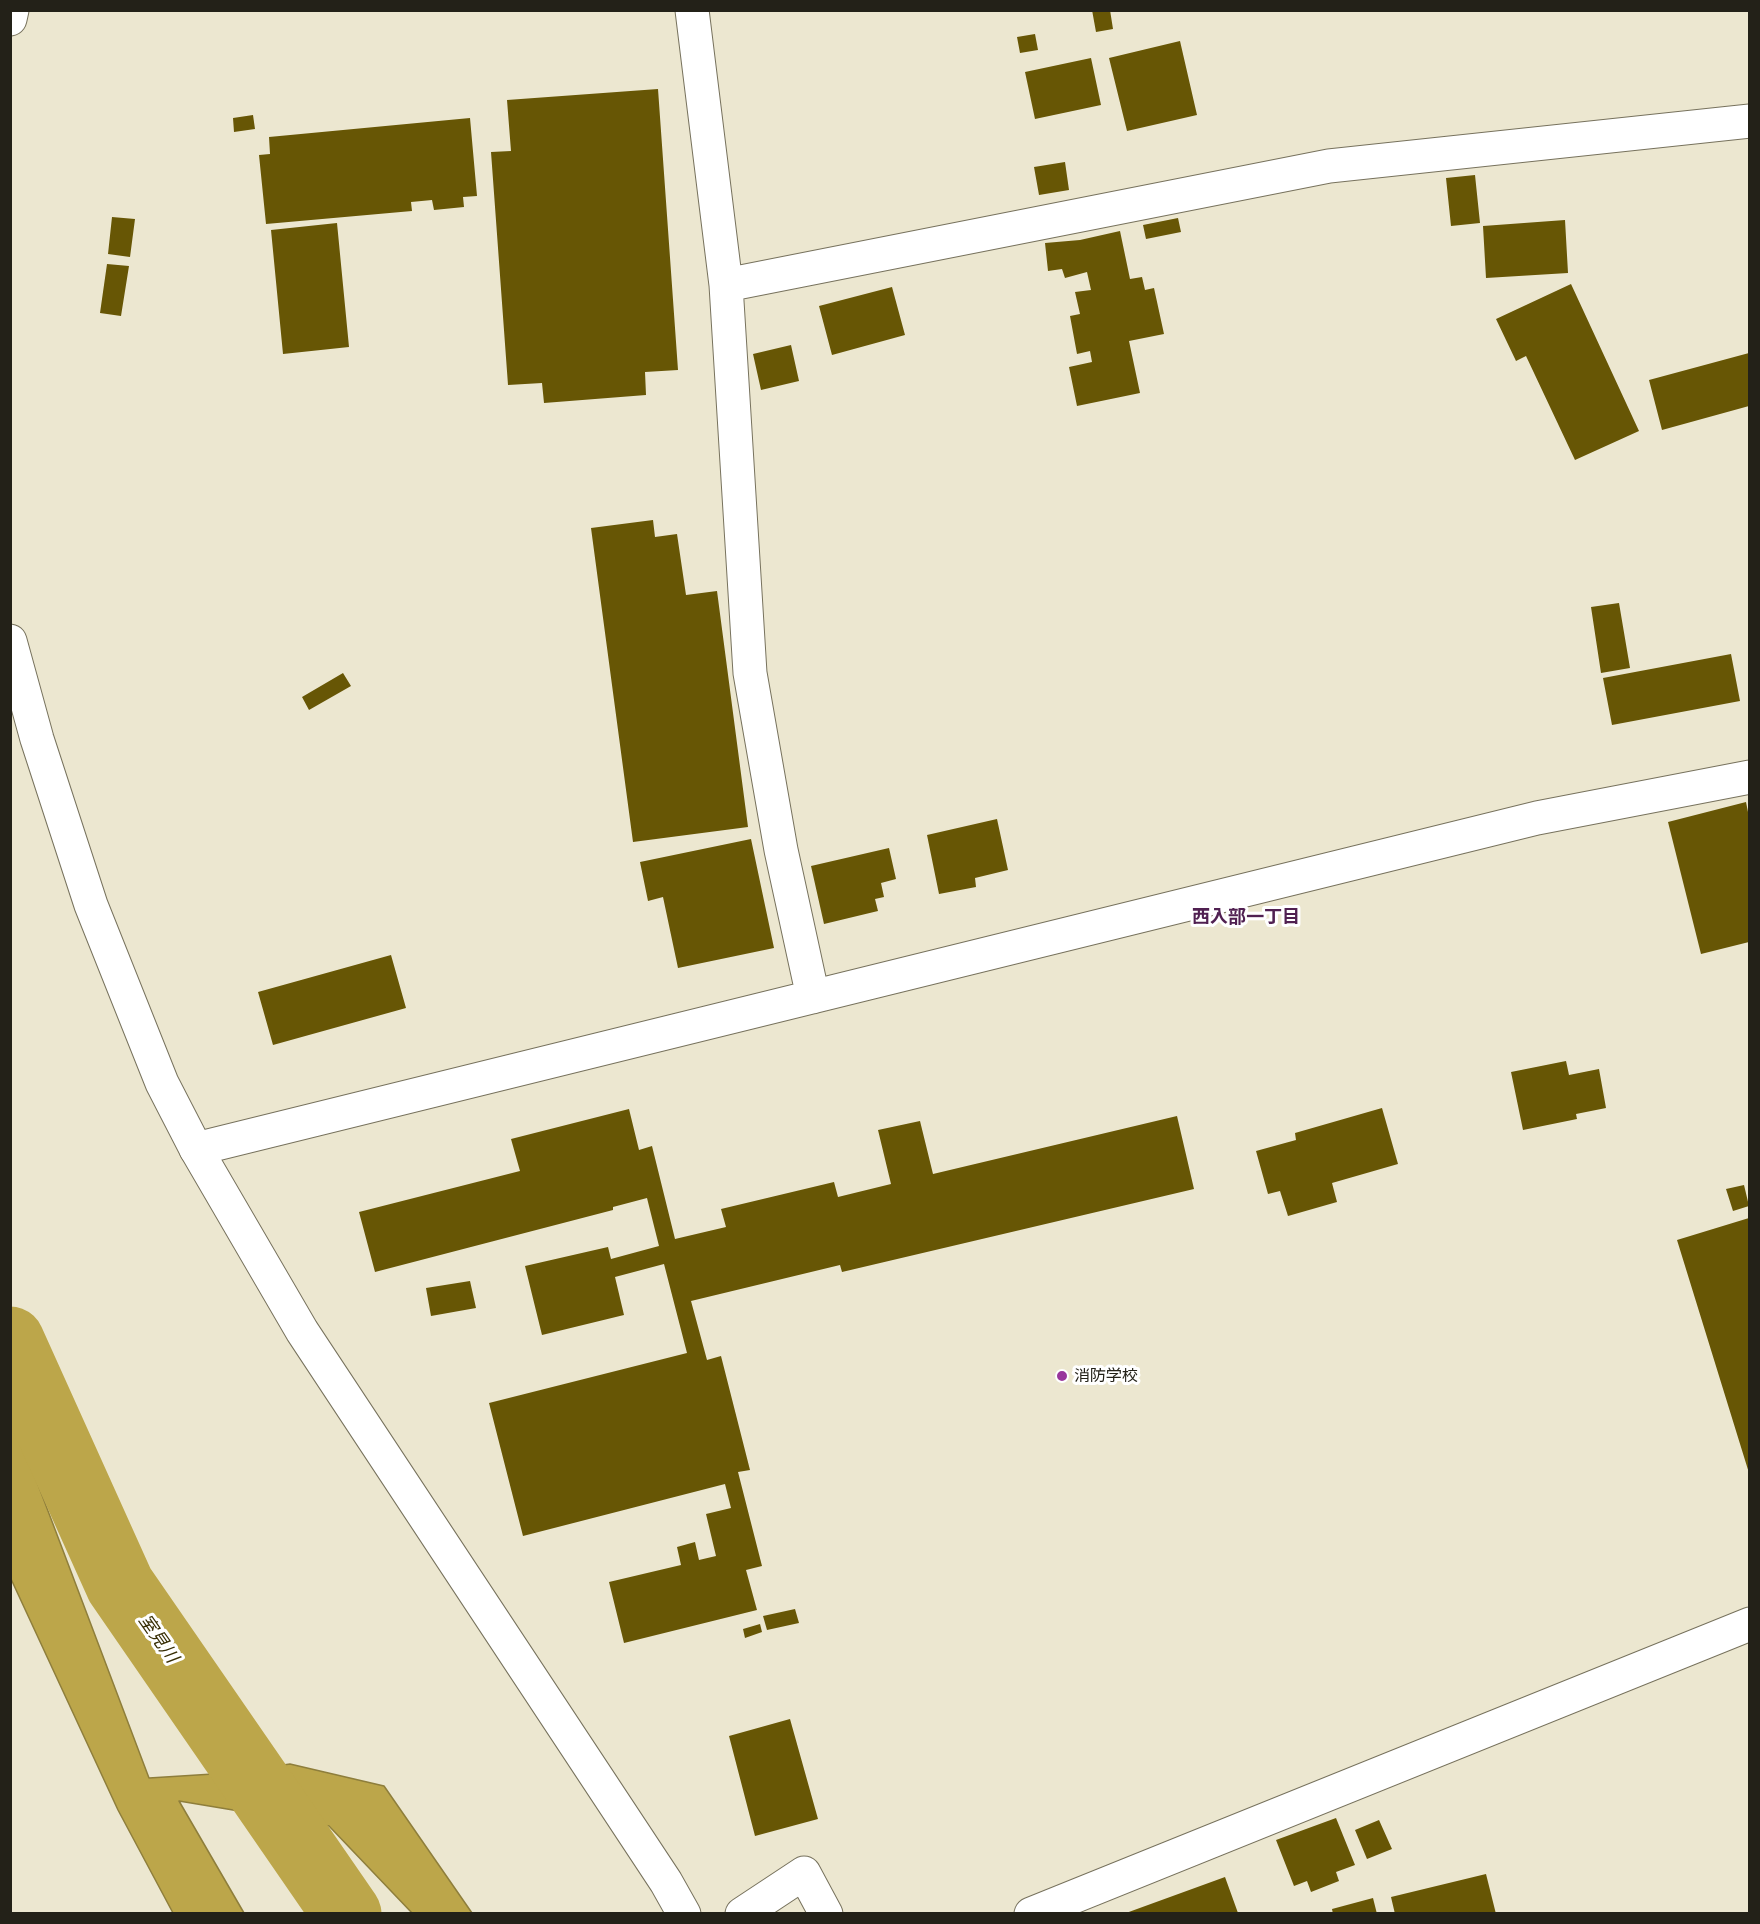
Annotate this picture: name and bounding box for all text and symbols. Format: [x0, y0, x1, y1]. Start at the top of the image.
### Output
district label: 西入部一丁目 [1192, 907, 1300, 929]
place label: 消防学校 [1074, 1366, 1138, 1386]
marker: 消防学校 [1055, 1369, 1069, 1383]
water label: 室見川 [134, 1611, 182, 1667]

